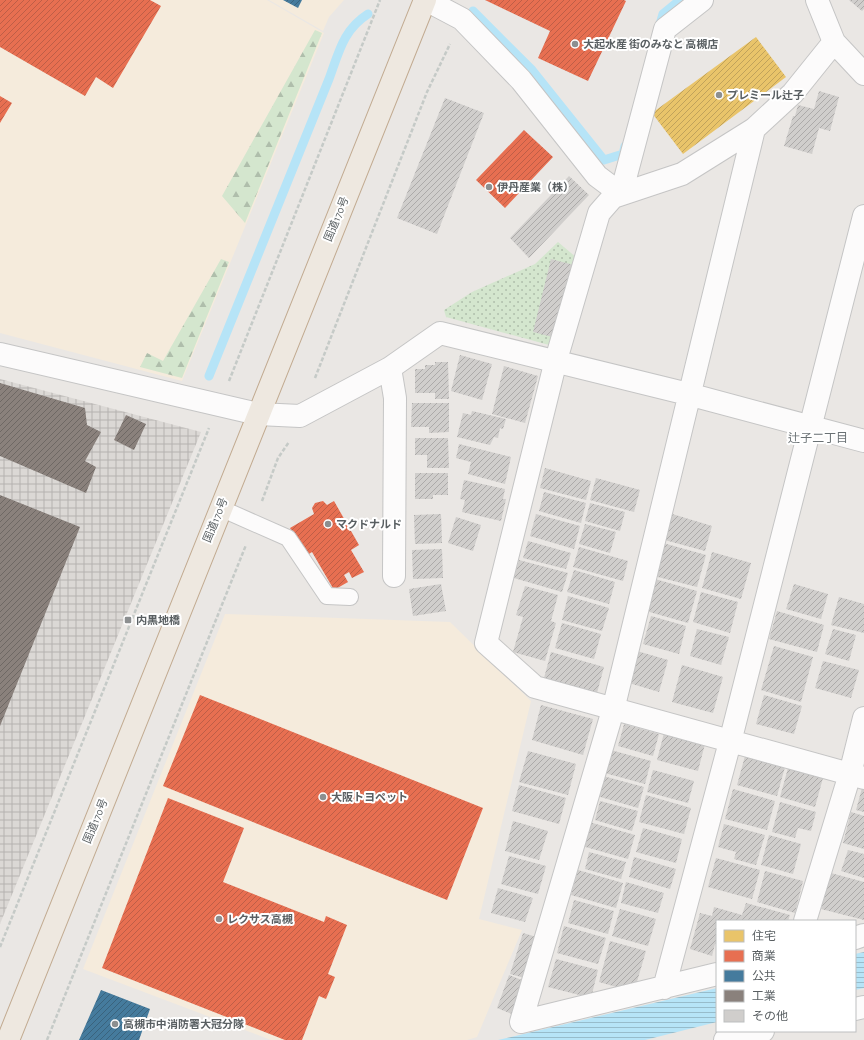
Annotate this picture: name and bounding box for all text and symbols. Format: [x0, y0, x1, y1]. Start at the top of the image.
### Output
place label: 大起水産 街のみなと 高槻店 [583, 38, 718, 50]
marker: 大起水産 街のみなと 高槻店 [570, 39, 580, 49]
marker: プレミール辻子 [714, 90, 724, 100]
place label: プレミール辻子 [727, 90, 804, 101]
place label: 伊丹産業（株） [497, 181, 574, 193]
marker: 伊丹産業（株） [484, 182, 494, 192]
street label: 国道170号 [322, 195, 350, 243]
district label: 辻子二丁目 [788, 432, 848, 444]
street label: 国道170号 [201, 496, 229, 544]
marker: マクドナルド [323, 519, 333, 529]
place label: マクドナルド [336, 519, 402, 530]
place label: 内黒地橋 [136, 614, 180, 626]
marker: 内黒地橋 [123, 615, 133, 625]
place label: 大阪トヨペット [331, 791, 408, 803]
marker: 大阪トヨペット [318, 792, 328, 802]
street label: 国道170号 [81, 797, 109, 845]
marker: レクサス高槻 [214, 914, 224, 924]
place label: レクサス高槻 [227, 914, 294, 925]
legend [716, 920, 856, 1032]
text: 住宅 [752, 929, 776, 942]
text: 商業 [752, 950, 776, 962]
text: 公共 [752, 970, 776, 982]
text: 工業 [752, 990, 776, 1002]
text: その他 [752, 1010, 788, 1022]
place label: 高槻市中消防署大冠分隊 [123, 1018, 244, 1030]
marker: 高槻市中消防署大冠分隊 [110, 1019, 120, 1029]

